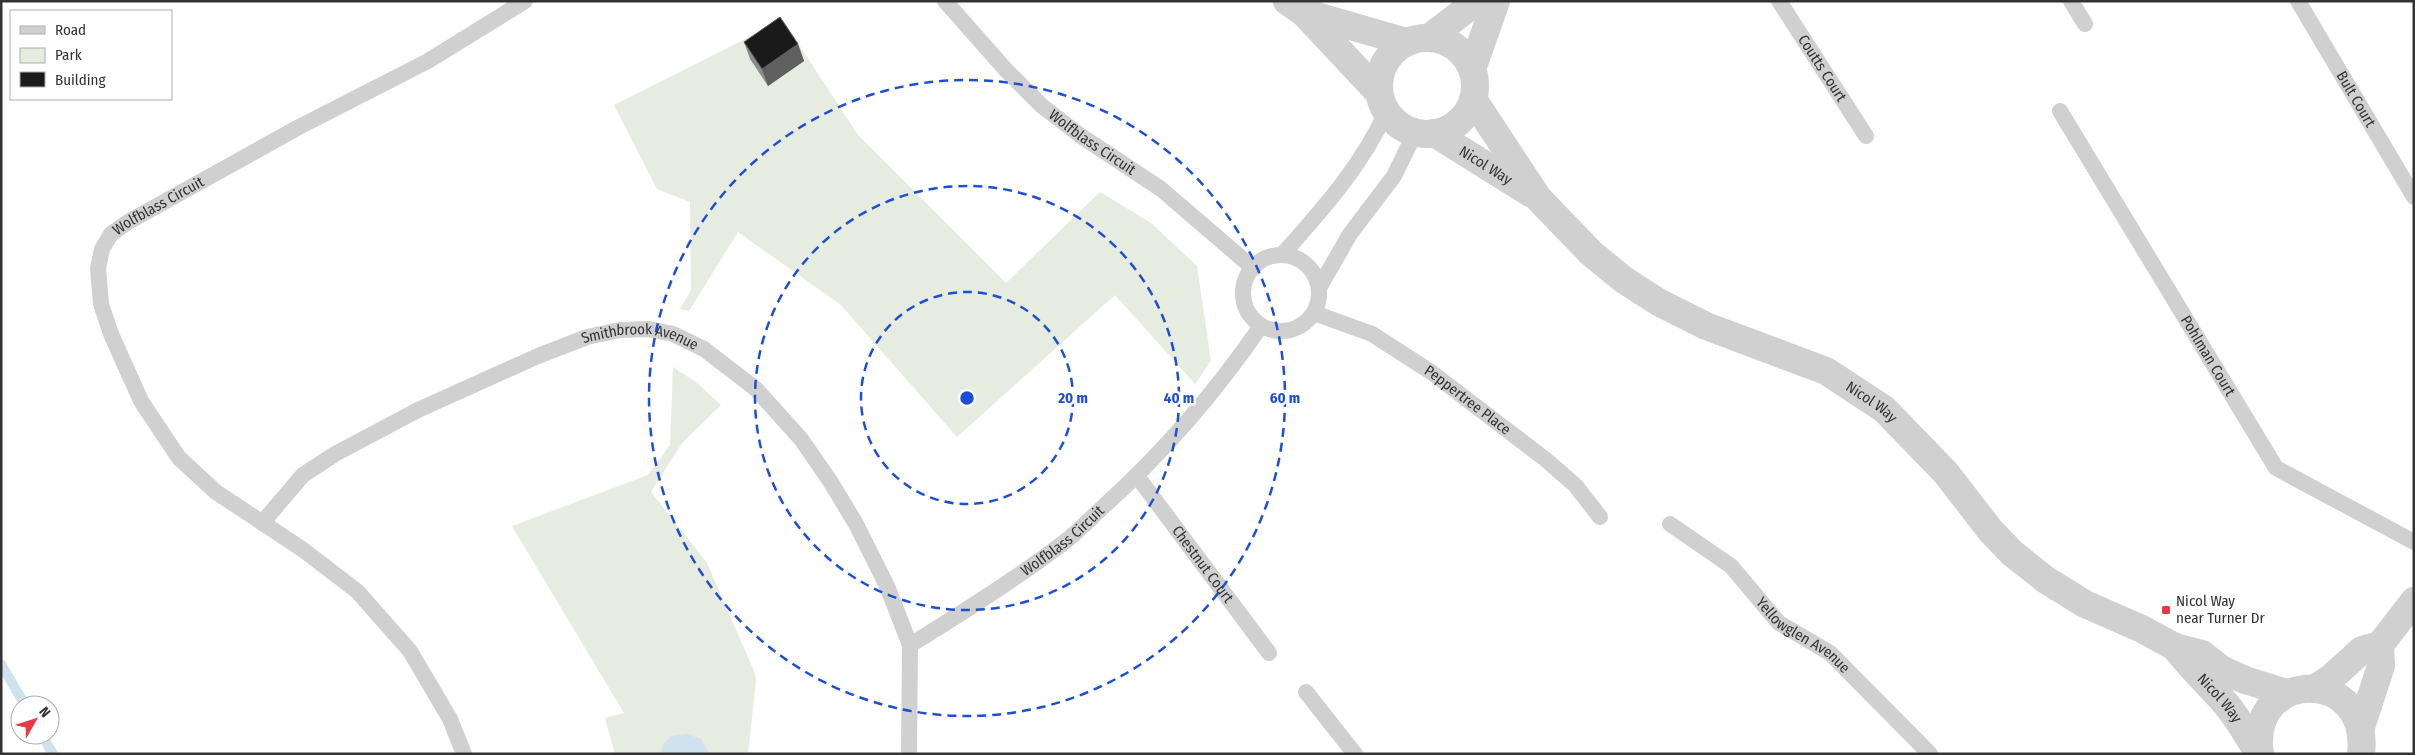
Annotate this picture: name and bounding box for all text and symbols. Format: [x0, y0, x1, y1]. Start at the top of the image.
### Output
legend [10, 10, 172, 100]
text: Road [55, 21, 86, 39]
street label: Coutts Court [1794, 31, 1851, 105]
text: Park [55, 46, 82, 64]
street label: Bult Court [2333, 68, 2380, 130]
text: Building [55, 71, 106, 89]
street label: Wolfblass Circuit [1045, 106, 1139, 179]
street label: Nicol Way [1456, 142, 1516, 189]
street label: Wolfblass Circuit [109, 173, 207, 239]
street label: Pohlman Court [2177, 312, 2239, 399]
street label: Smithbrook Avenue [579, 320, 701, 354]
street label: Peppertree Place [1421, 361, 1515, 439]
street label: Nicol Way [1843, 378, 1901, 427]
centre of rings [958, 389, 976, 407]
text: 20 m [1057, 389, 1088, 407]
text: 40 m [1164, 389, 1194, 407]
text: 60 m [1270, 389, 1300, 407]
street label: Wolfblass Circuit [1017, 502, 1108, 580]
street label: Chestnut Court [1168, 522, 1237, 606]
place label: Nicol Way near Turner Dr [2176, 592, 2266, 627]
street label: Yellowglen Avenue [1752, 594, 1854, 677]
marker: Nicol Way near Turner Dr [2160, 604, 2172, 616]
street label: Nicol Way [2194, 670, 2246, 726]
north arrow [10, 695, 60, 745]
text: N [35, 704, 54, 721]

